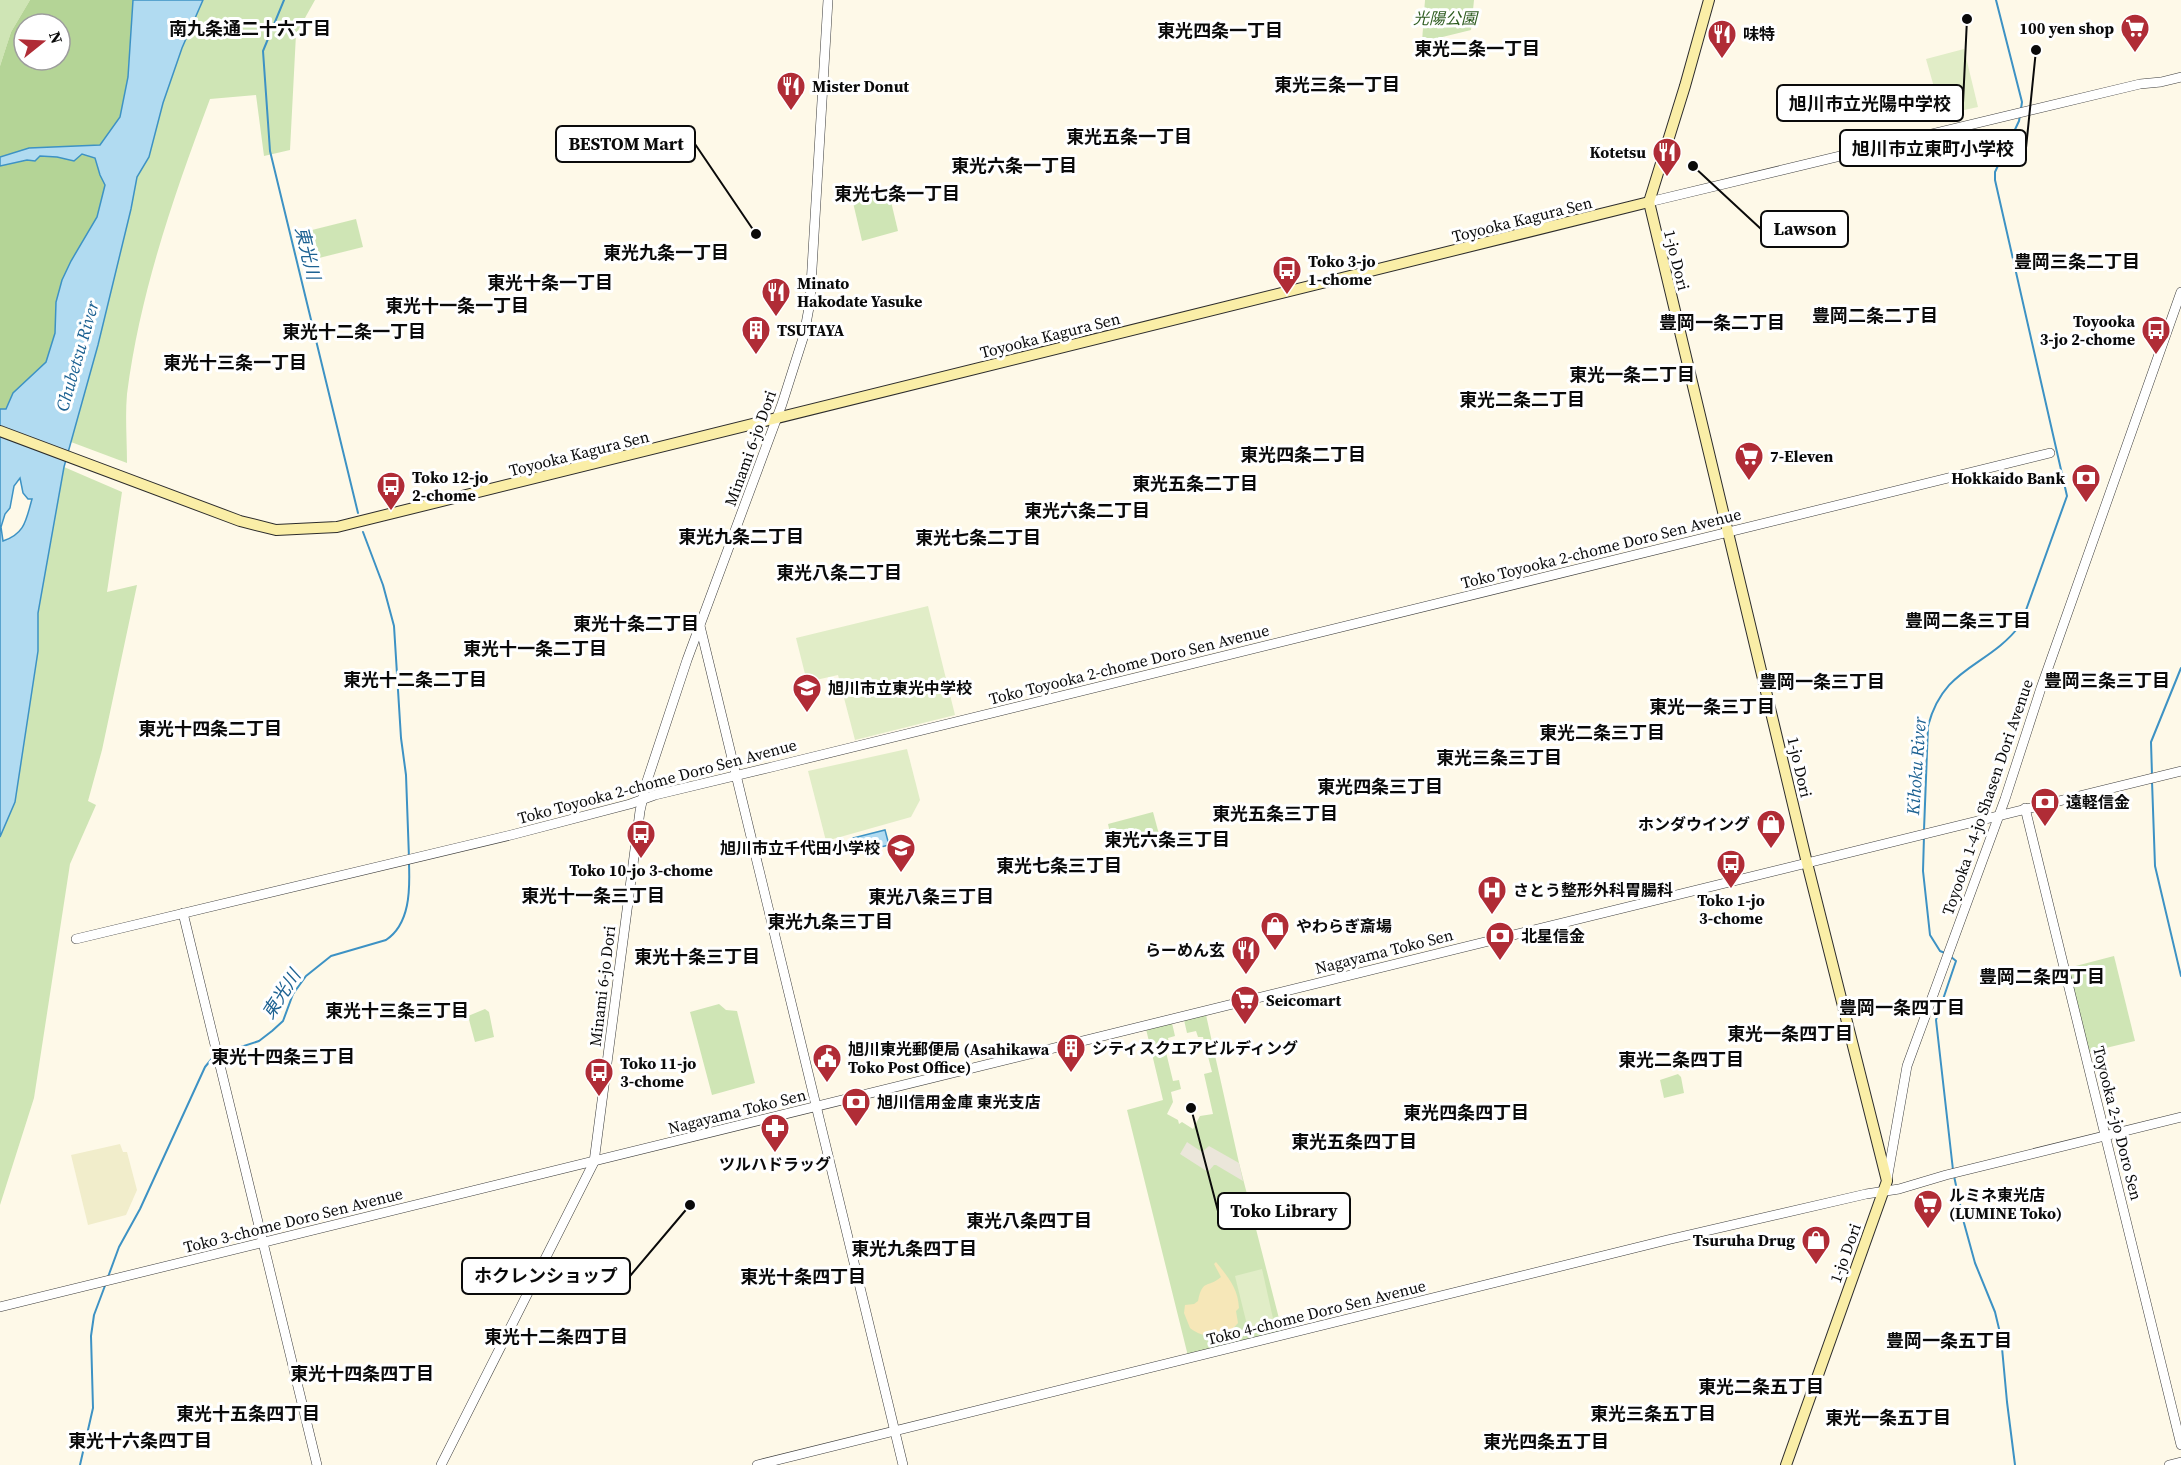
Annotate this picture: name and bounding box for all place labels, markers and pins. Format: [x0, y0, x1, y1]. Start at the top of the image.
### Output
supermarket icon: 100 yen shop [2119, 12, 2151, 54]
place label: 100 yen shop [2019, 17, 2114, 39]
restaurant icon: 味特 [1706, 18, 1738, 60]
place label: 味特 [1743, 23, 1775, 45]
restaurant icon: Mister Donut [775, 70, 807, 112]
place label: Mister Donut [812, 75, 909, 97]
callout: 旭川市立光陽中学校 [1777, 85, 1963, 121]
callout: BESTOM Mart [556, 126, 695, 162]
callout: 旭川市立東町小学校 [1840, 130, 2026, 166]
restaurant icon: Kotetsu [1651, 136, 1683, 178]
place label: Kotetsu [1590, 141, 1646, 163]
callout: Lawson [1761, 211, 1848, 247]
place label: Toko 3-jo 1-chome [1308, 250, 1376, 290]
bus stop icon: Toko 3-jo 1-chome [1271, 254, 1303, 296]
place label: Minato Hakodate Yasuke [797, 272, 922, 312]
restaurant icon: Minato Hakodate Yasuke [760, 276, 792, 318]
place label: Toyooka 3-jo 2-chome [2040, 310, 2135, 350]
building icon: TSUTAYA [740, 314, 772, 356]
bus stop icon: Toyooka 3-jo 2-chome [2140, 314, 2172, 356]
place label: TSUTAYA [777, 319, 845, 341]
supermarket icon: 7-Eleven [1733, 440, 1765, 482]
place label: 7-Eleven [1770, 445, 1833, 467]
bank icon: Hokkaido Bank [2070, 462, 2102, 504]
place label: Toko 12-jo 2-chome [412, 466, 488, 506]
place label: Hokkaido Bank [1951, 467, 2065, 489]
bus stop icon: Toko 12-jo 2-chome [375, 470, 407, 512]
school or university icon: 旭川市立東光中学校 [791, 672, 823, 714]
place label: 旭川市立東光中学校 [828, 677, 972, 699]
bank icon: 遠軽信金 [2029, 786, 2061, 828]
place label: 遠軽信金 [2066, 791, 2130, 813]
shop icon: ホンダウイング [1755, 808, 1787, 850]
place label: ホンダウイング [1638, 813, 1750, 835]
bus stop icon: Toko 10-jo 3-chome [625, 818, 657, 860]
school or university icon: 旭川市立千代田小学校 [885, 832, 917, 874]
place label: 旭川市立千代田小学校 [720, 837, 880, 859]
bus stop icon: Toko 1-jo 3-chome [1715, 848, 1747, 890]
place label: Toko 10-jo 3-chome [569, 859, 713, 881]
hospital icon: さとう整形外科胃腸科 [1476, 874, 1508, 916]
place label: さとう整形外科胃腸科 [1513, 879, 1673, 901]
place label: Toko 1-jo 3-chome [1697, 889, 1765, 929]
shop icon: やわらぎ斎場 [1259, 910, 1291, 952]
place label: やわらぎ斎場 [1296, 915, 1392, 937]
bank icon: 北星信金 [1484, 920, 1516, 962]
place label: 北星信金 [1521, 925, 1585, 947]
restaurant icon: らーめん玄 [1230, 934, 1262, 976]
place label: らーめん玄 [1145, 939, 1225, 961]
supermarket icon: Seicomart [1229, 984, 1261, 1026]
place label: Seicomart [1266, 989, 1342, 1011]
building icon: シティスクエアビルディング [1055, 1032, 1087, 1074]
place label: シティスクエアビルディング [1092, 1037, 1298, 1059]
place label: 旭川東光郵便局 (Asahikawa Toko Post Office) [848, 1038, 1050, 1078]
public building icon: 旭川東光郵便局 (Asahikawa Toko Post Office) [811, 1042, 843, 1084]
place label: Toko 11-jo 3-chome [620, 1052, 696, 1092]
bus stop icon: Toko 11-jo 3-chome [583, 1056, 615, 1098]
bank icon: 旭川信用金庫 東光支店 [840, 1086, 872, 1128]
place label: 旭川信用金庫 東光支店 [877, 1091, 1040, 1113]
pharmacy icon: ツルハドラッグ [759, 1112, 791, 1154]
place label: ツルハドラッグ [719, 1153, 831, 1175]
place label: ルミネ東光店 (LUMINE Toko) [1949, 1184, 2062, 1224]
supermarket icon: ルミネ東光店 (LUMINE Toko) [1912, 1188, 1944, 1230]
callout: Toko Library [1218, 1193, 1350, 1229]
shop icon: Tsuruha Drug [1800, 1224, 1832, 1266]
place label: Tsuruha Drug [1693, 1229, 1795, 1251]
callout: ホクレンショップ [462, 1258, 630, 1294]

